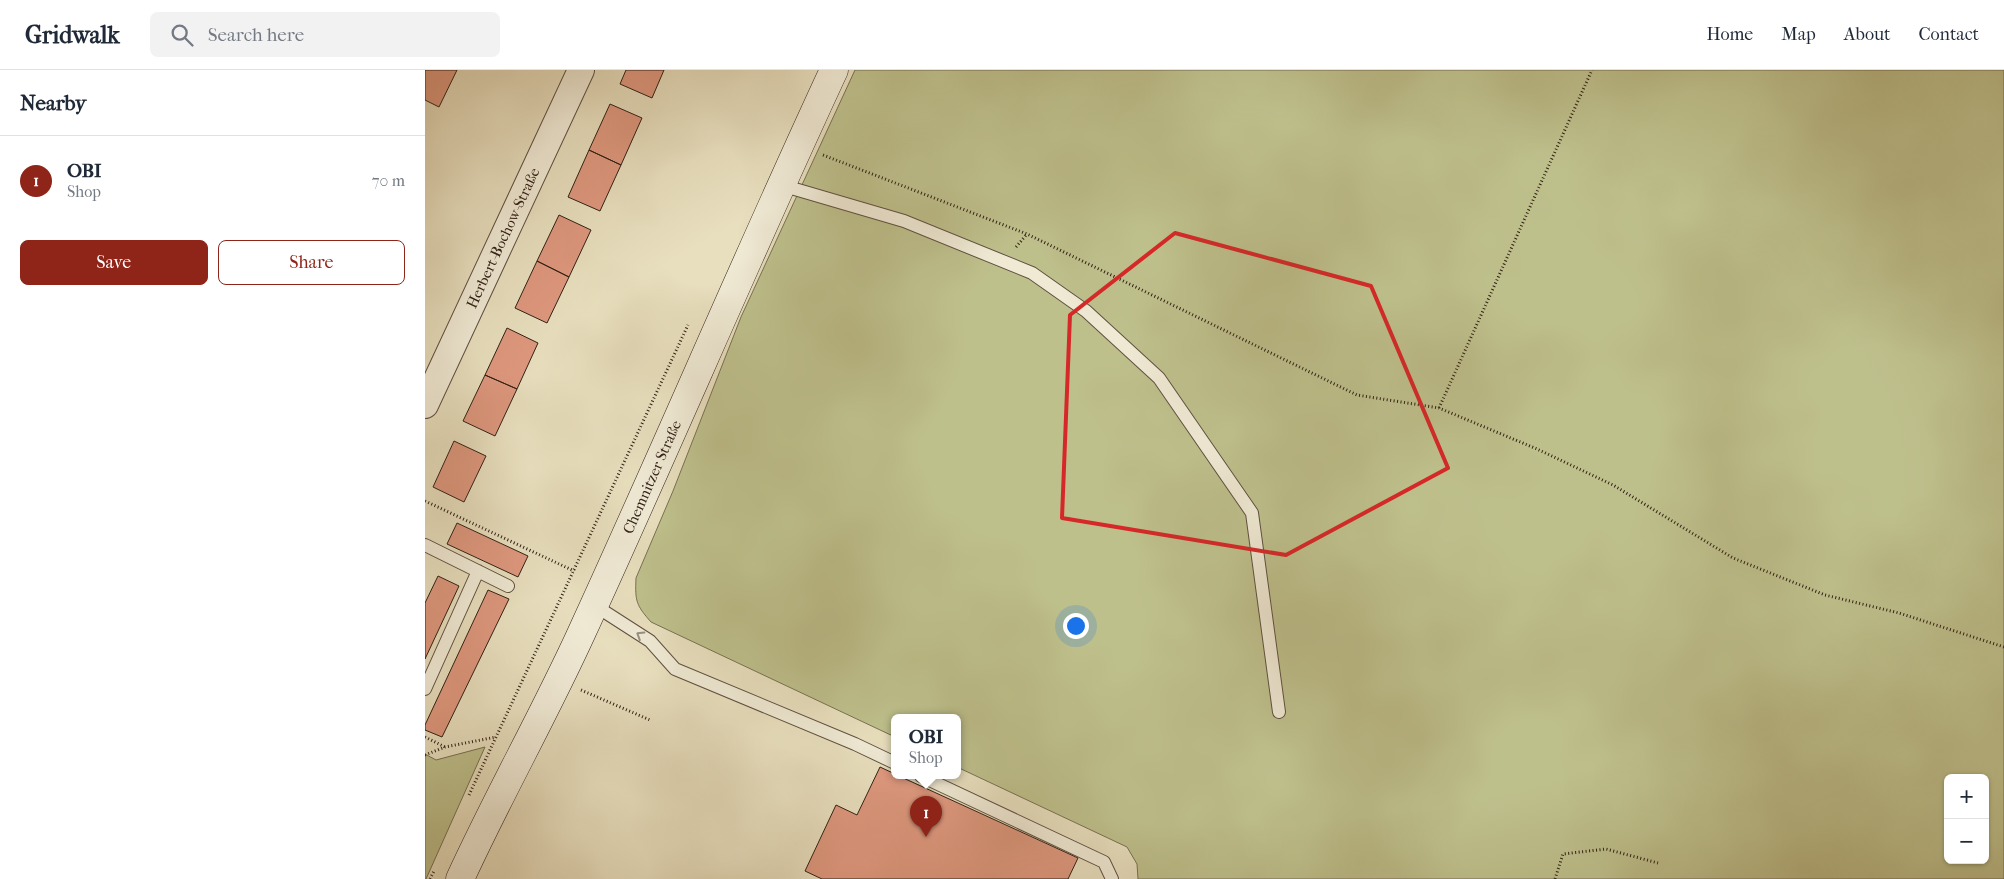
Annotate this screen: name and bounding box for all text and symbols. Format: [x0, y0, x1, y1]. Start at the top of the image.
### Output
search box [150, 12, 500, 57]
text: Gridwalk [25, 21, 120, 49]
icon: search [168, 21, 196, 49]
text: Search here [208, 24, 304, 46]
text: Home [1706, 24, 1753, 45]
text: Map [1781, 24, 1816, 45]
text: About [1844, 24, 1890, 45]
text: Contact [1918, 24, 1979, 45]
text: Nearby [20, 91, 86, 115]
text: OBI [67, 160, 102, 182]
street label: Herbert-Bochow-Straße [462, 164, 544, 311]
text: 1 [33, 171, 39, 190]
text: 70 m [372, 171, 405, 190]
text: Shop [67, 182, 101, 201]
button: Save [20, 240, 208, 285]
button: Share [218, 240, 405, 285]
street label: Chemnitzer Straße [619, 417, 685, 537]
your location [1063, 613, 1089, 639]
one-way arrow [637, 632, 646, 641]
popup [891, 714, 961, 779]
text: OBI [909, 726, 943, 748]
text: Shop [909, 748, 943, 767]
map controls [1944, 774, 1989, 864]
button: + [1944, 774, 1989, 819]
pin: 1 [910, 796, 942, 837]
button: − [1944, 819, 1989, 864]

